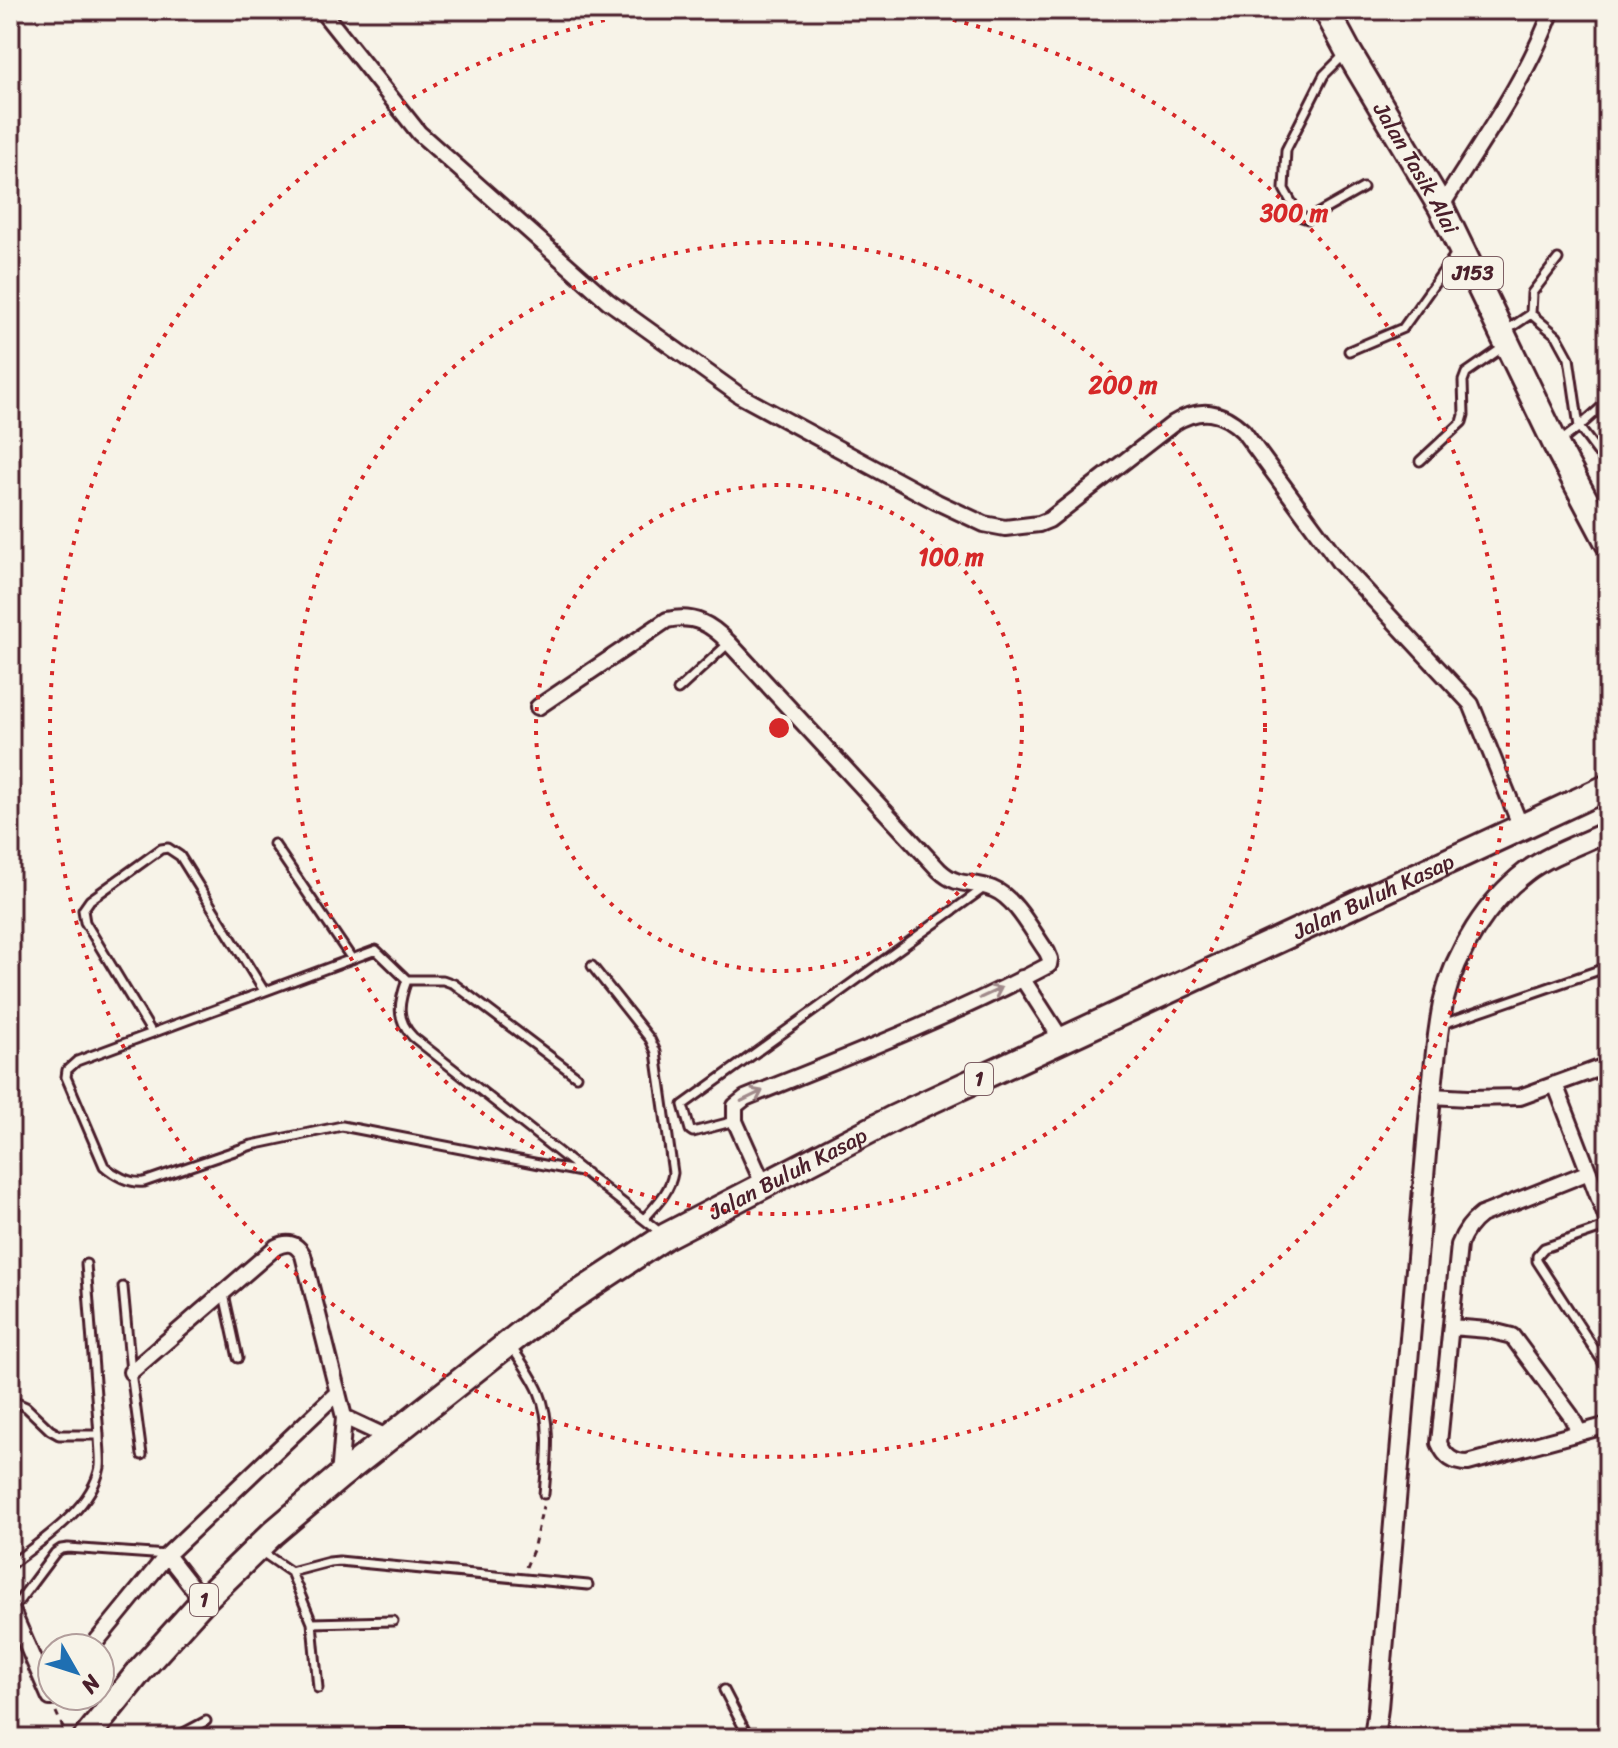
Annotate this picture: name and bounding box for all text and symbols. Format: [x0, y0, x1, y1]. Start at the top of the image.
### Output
street label: Jalan Tasik Alai [1362, 93, 1471, 241]
text: 300 m [1259, 192, 1329, 234]
road number: J153 [1443, 257, 1503, 289]
text: 200 m [1088, 364, 1158, 406]
text: 100 m [918, 536, 984, 578]
centre of rings [765, 714, 793, 742]
street label: Jalan Buluh Kasap [1285, 842, 1461, 951]
one-way arrow [979, 985, 1003, 1000]
road number: 1 [965, 1063, 993, 1095]
one-way arrow [740, 1088, 764, 1103]
street label: Jalan Buluh Kasap [701, 1116, 875, 1231]
road number: 1 [190, 1584, 218, 1616]
north arrow [36, 1632, 116, 1712]
text: N [71, 1665, 112, 1703]

